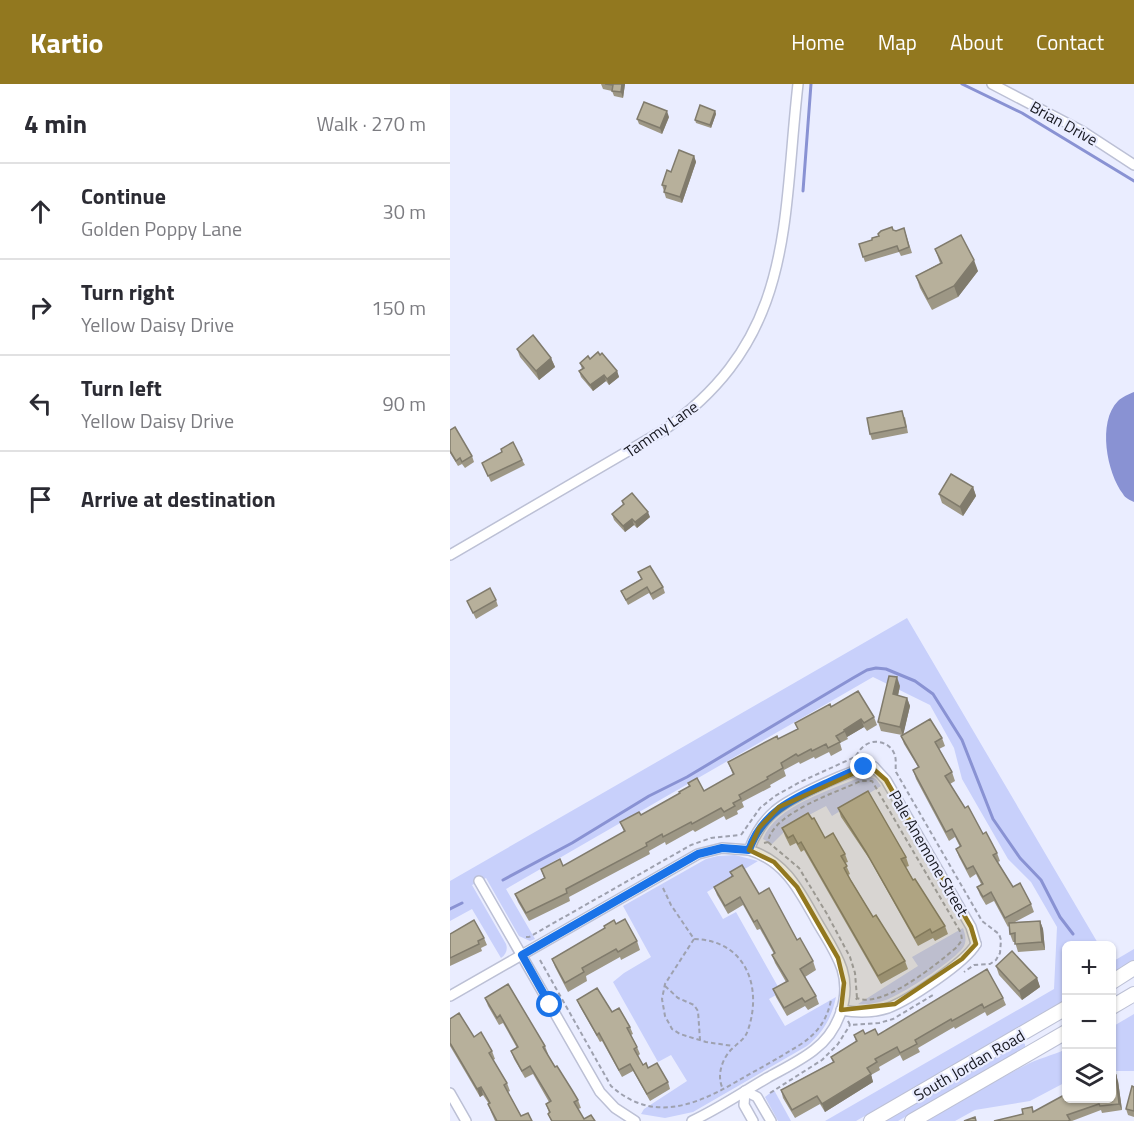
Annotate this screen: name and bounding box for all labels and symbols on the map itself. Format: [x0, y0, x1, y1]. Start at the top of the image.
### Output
street label: Brian Drive [1026, 95, 1102, 151]
street label: Tammy Lane [619, 395, 703, 463]
route end [850, 753, 876, 779]
street label: Pale Anemone Street [883, 785, 975, 921]
route start [536, 991, 562, 1017]
street label: South Jordan Road [909, 1023, 1029, 1107]

